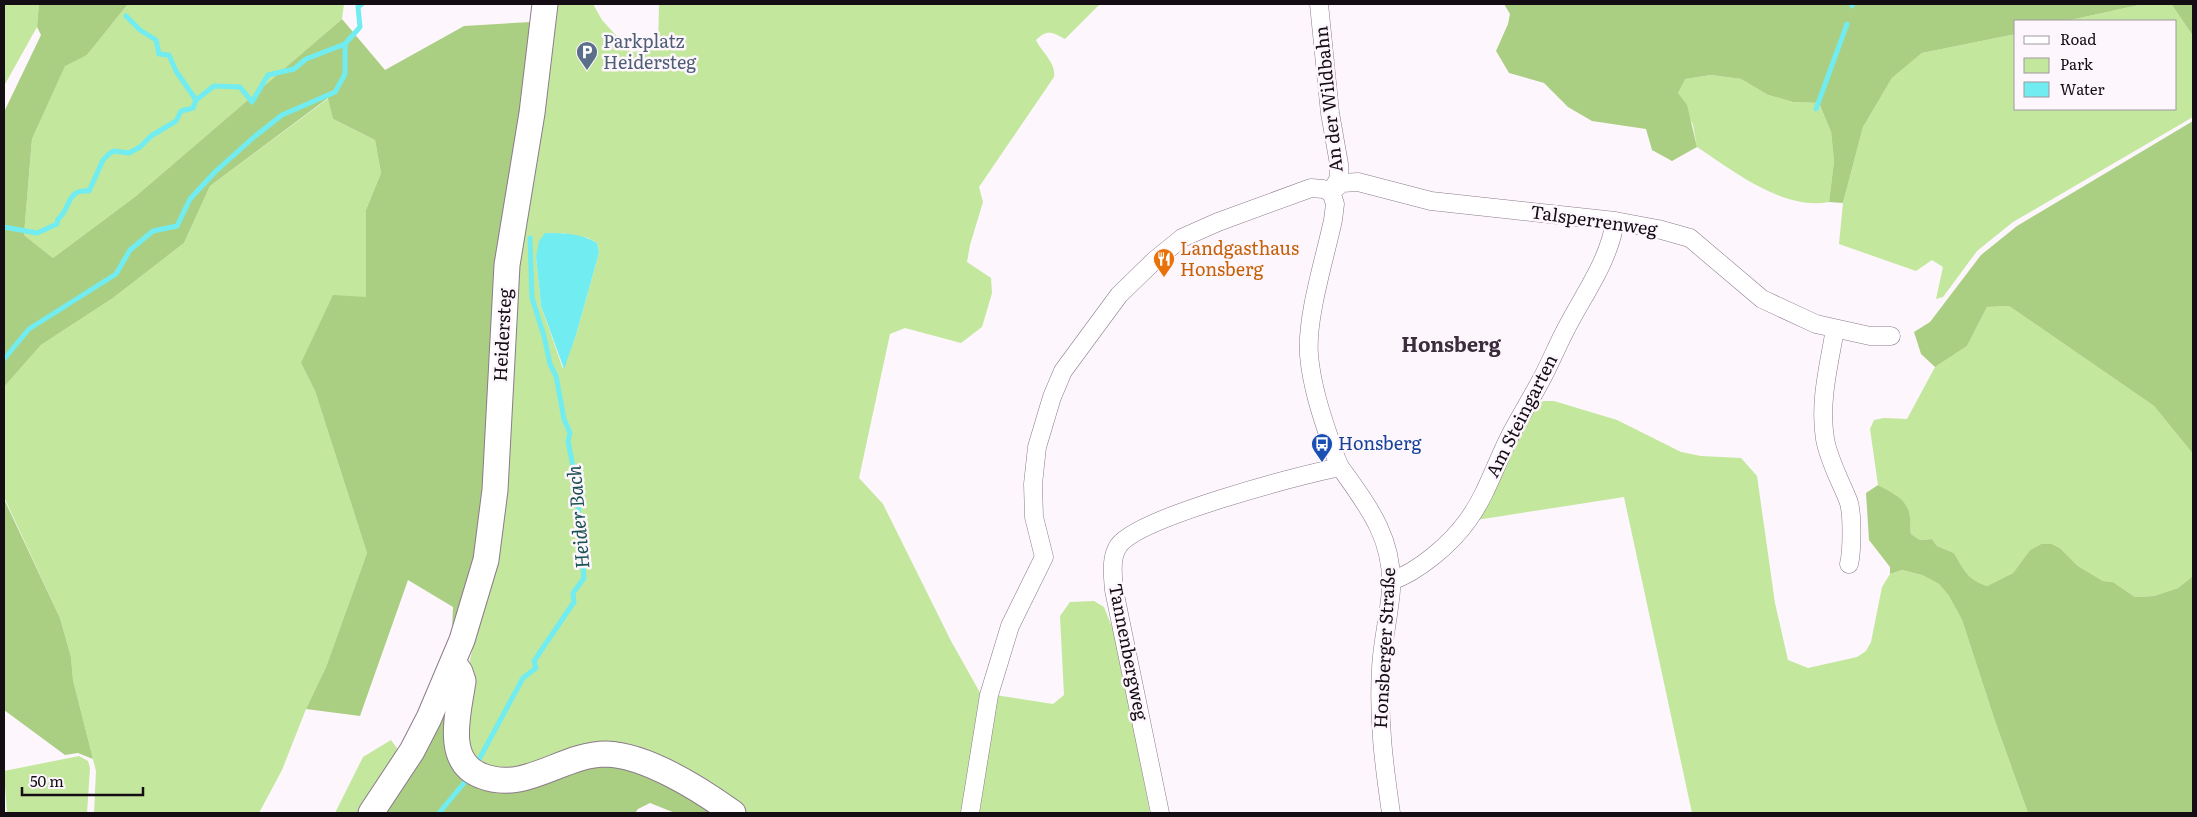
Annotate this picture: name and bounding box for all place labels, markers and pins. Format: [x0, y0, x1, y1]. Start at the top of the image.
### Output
place label: Parkplatz Heidersteg [603, 27, 697, 75]
parking icon: Parkplatz Heidersteg [575, 40, 599, 71]
place label: Landgasthaus Honsberg [1180, 234, 1299, 282]
restaurant icon: Landgasthaus Honsberg [1152, 247, 1176, 278]
place label: Honsberg [1338, 429, 1422, 456]
bus stop icon: Honsberg [1310, 432, 1334, 463]

